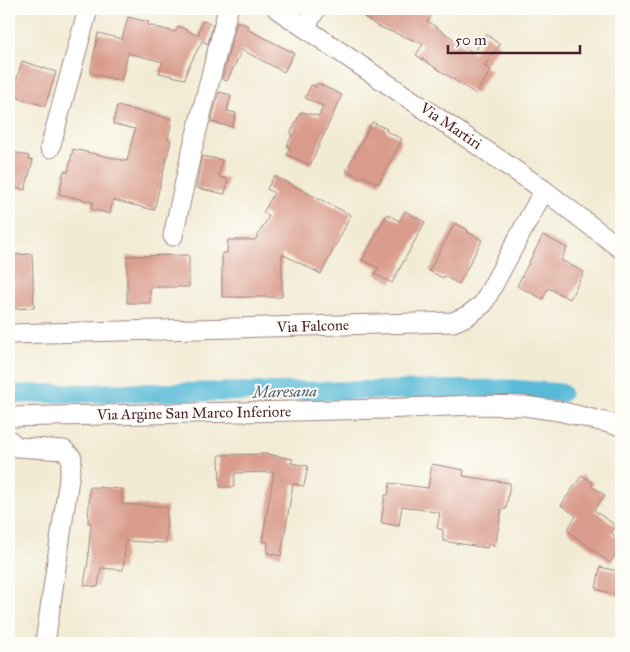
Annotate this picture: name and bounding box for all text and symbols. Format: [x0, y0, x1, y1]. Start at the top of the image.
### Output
scale bar [448, 22, 580, 54]
text: 50 m [455, 31, 487, 49]
street label: Via Martiri [416, 98, 485, 153]
street label: Via Falcone [276, 316, 349, 336]
water label: Maresana [251, 381, 318, 402]
street label: Via Argine San Marco Inferiore [96, 402, 291, 424]

